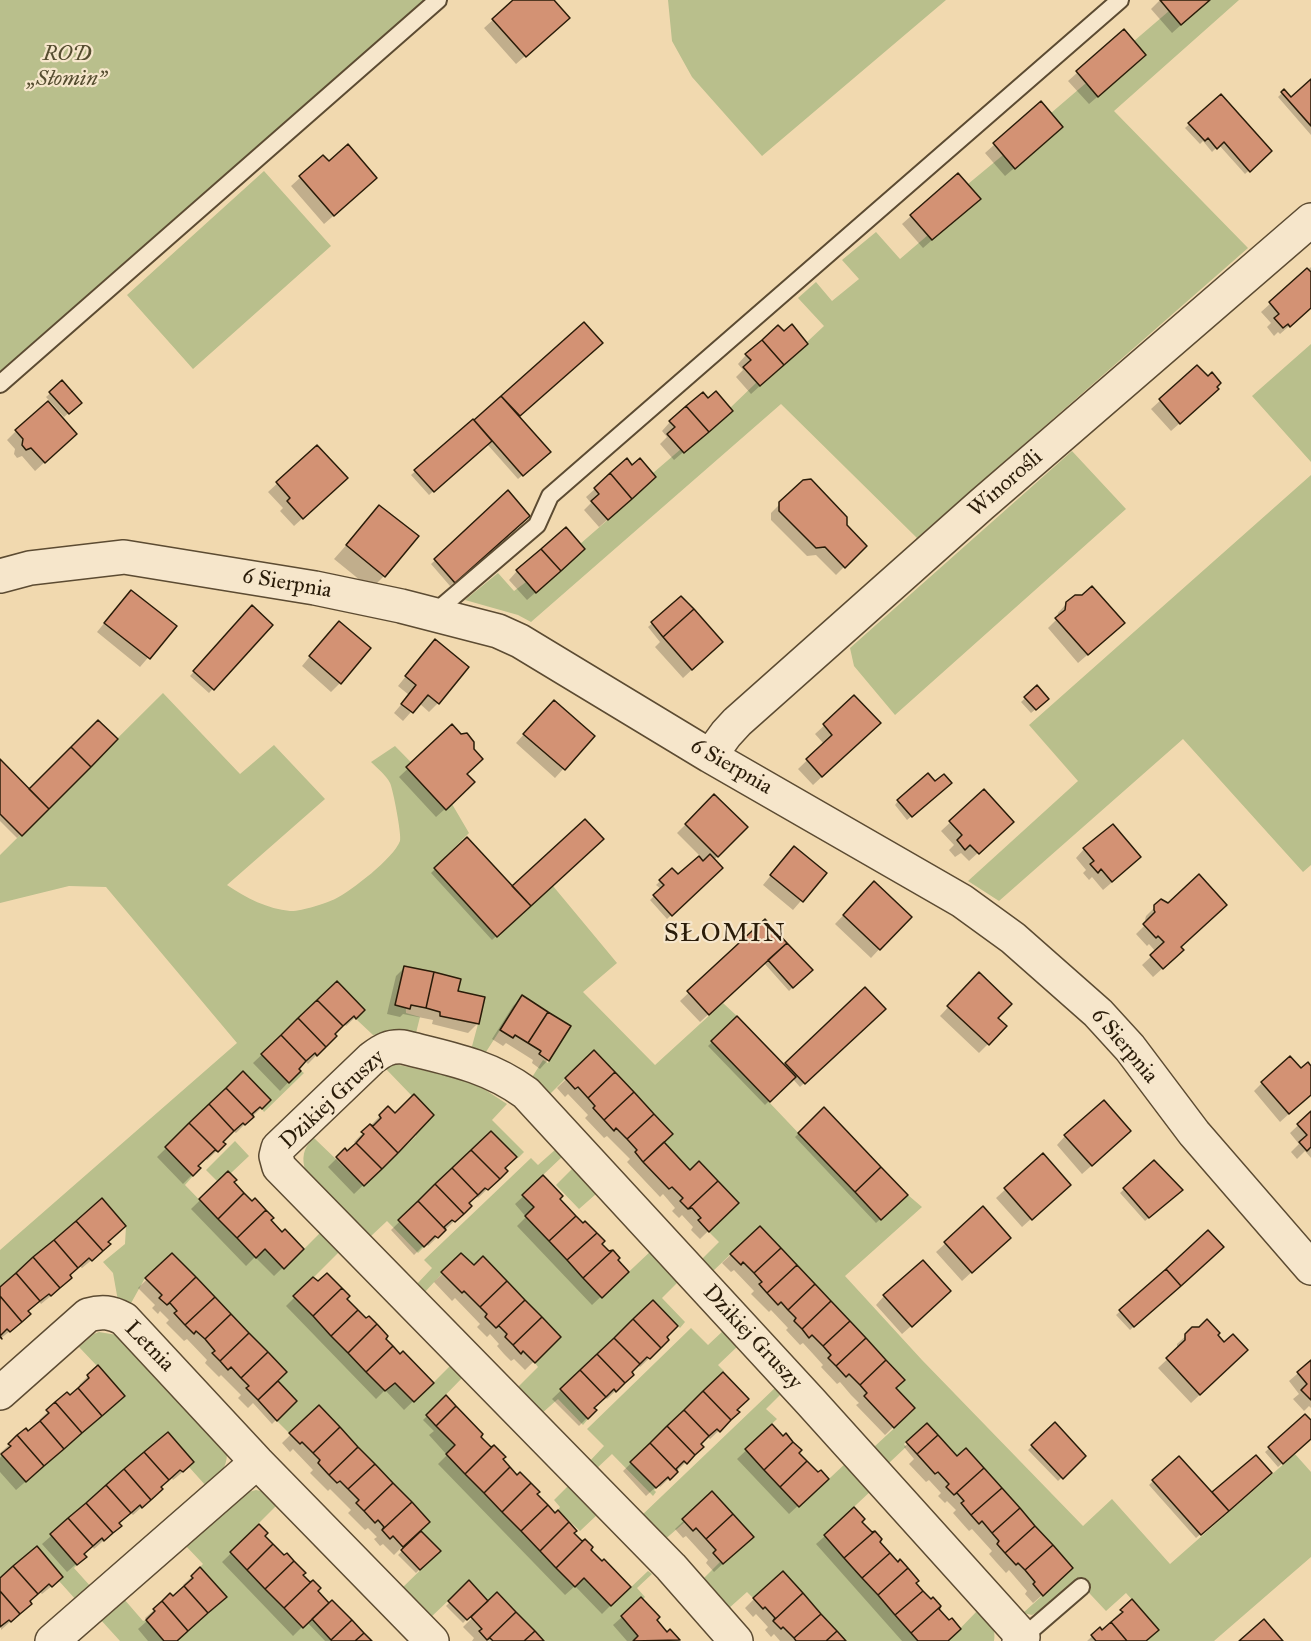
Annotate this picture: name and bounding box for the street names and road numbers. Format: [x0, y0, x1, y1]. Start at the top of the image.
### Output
street label: Winorośli [964, 445, 1048, 523]
street label: 6 Sierpnia [240, 563, 334, 605]
street label: 6 Sierpnia [685, 733, 777, 801]
street label: 6 Sierpnia [1085, 1003, 1163, 1089]
street label: Dzikiej Gruszy [275, 1045, 391, 1155]
street label: Dzikiej Gruszy [697, 1280, 807, 1396]
street label: Letnia [119, 1316, 179, 1378]

